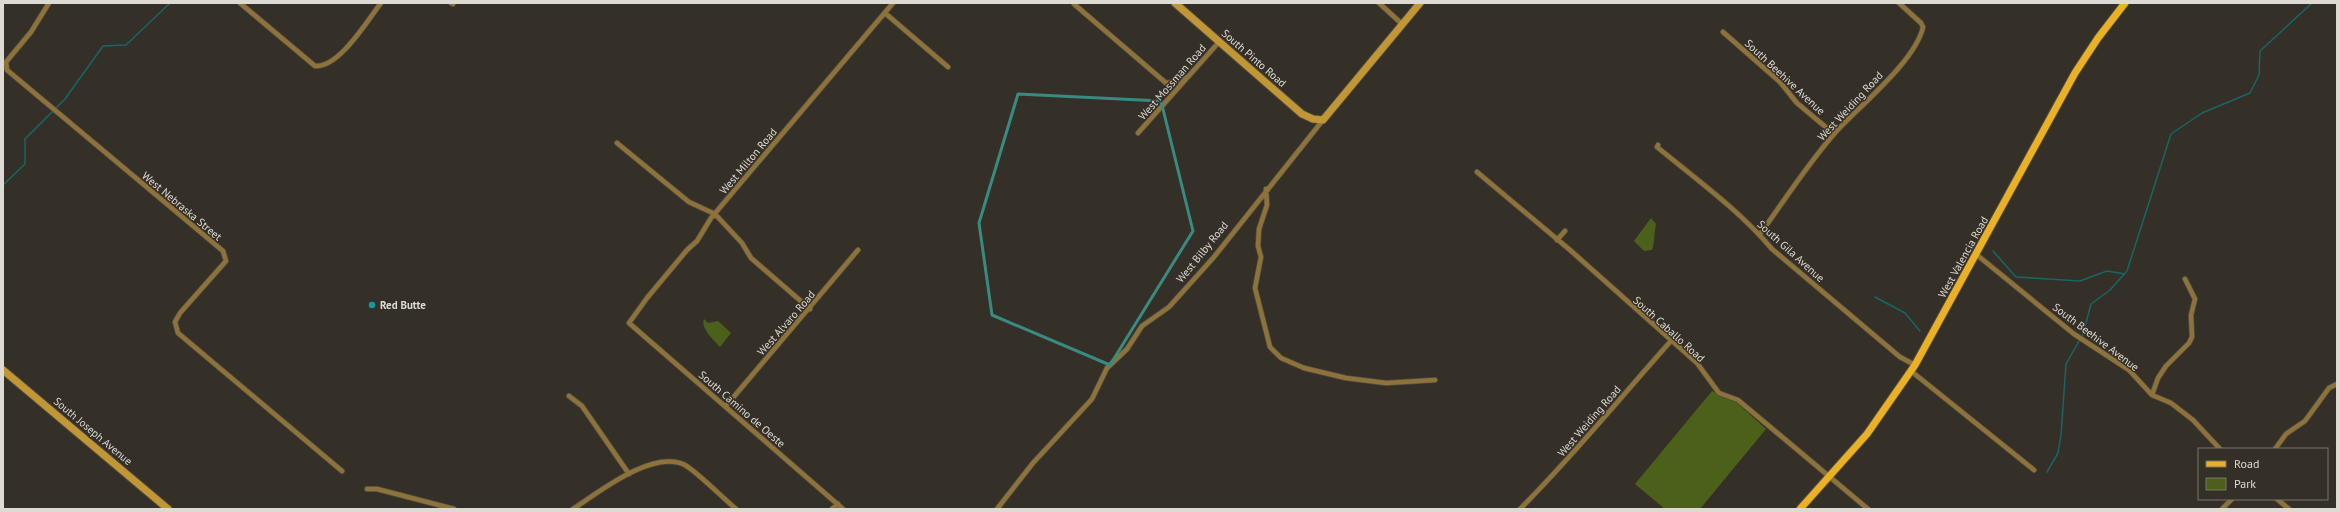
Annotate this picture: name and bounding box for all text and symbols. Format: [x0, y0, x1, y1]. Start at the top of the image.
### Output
street label: South Pinto Road [1219, 26, 1289, 90]
street label: South Beehive Avenue [1742, 36, 1828, 118]
street label: West Mossman Road [1135, 41, 1209, 123]
street label: West Weiding Road [1814, 68, 1886, 144]
street label: West Milton Road [716, 125, 780, 197]
street label: West Nebraska Street [139, 168, 225, 244]
street label: West Valencia Road [1935, 214, 1991, 300]
street label: South Gila Avenue [1754, 217, 1828, 285]
street label: West Bilby Road [1173, 218, 1231, 286]
street label: West Alvaro Road [754, 288, 818, 358]
street label: South Caballo Road [1630, 293, 1708, 365]
place label: Red Butte [380, 298, 426, 312]
marker: Red Butte [367, 300, 377, 310]
street label: South Beehive Avenue [2050, 300, 2142, 374]
street label: South Camino de Oeste [696, 368, 788, 451]
street label: West Weiding Road [1554, 383, 1624, 459]
street label: South Joseph Avenue [51, 394, 136, 468]
legend [2198, 448, 2328, 500]
text: Road [2234, 456, 2259, 471]
text: Park [2234, 476, 2256, 491]

